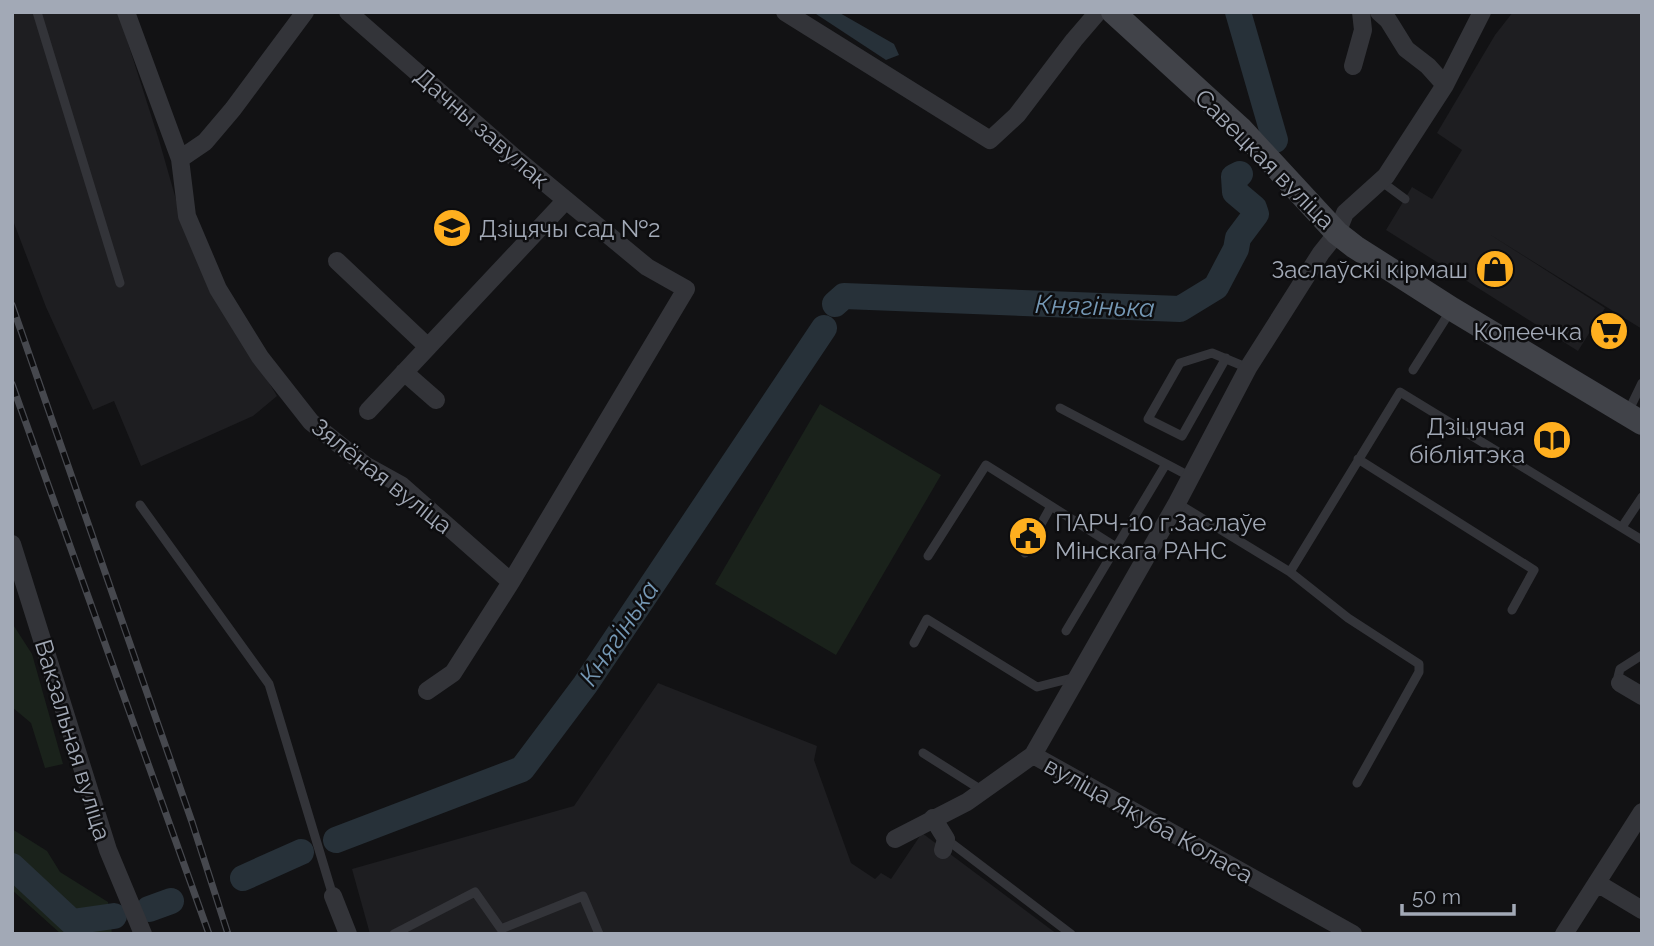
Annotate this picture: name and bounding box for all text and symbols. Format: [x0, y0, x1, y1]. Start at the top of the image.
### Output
street label: Дачны завулак [409, 62, 555, 194]
street label: Савецкая вуліца [1189, 83, 1341, 235]
school or university icon: Дзіцячы сад №2 [431, 207, 473, 249]
place label: Дзіцячы сад №2 [479, 214, 661, 243]
shop icon: Заслаўскі кірмаш [1474, 248, 1516, 290]
place label: Заслаўскі кірмаш [1271, 255, 1468, 284]
water label: Княгінька [1035, 289, 1155, 323]
supermarket icon: Копеечка [1588, 310, 1630, 352]
place label: Копеечка [1474, 317, 1582, 346]
street label: Зялёная вуліца [306, 412, 458, 540]
place label: Дзіцячая бібліятэка [1409, 412, 1525, 469]
library icon: Дзіцячая бібліятэка [1531, 419, 1573, 461]
place label: ПАРЧ-10 г.Заслаўе Мінскага РАНС [1055, 508, 1266, 565]
public building icon: ПАРЧ-10 г.Заслаўе Мінскага РАНС [1007, 515, 1049, 557]
water label: Княгінька [573, 575, 665, 691]
street label: Вакзальная вуліца [29, 636, 117, 844]
street label: вуліца Якуба Коласа [1040, 751, 1258, 889]
scale bar [1402, 872, 1514, 916]
text: 50 m [1412, 884, 1461, 909]

